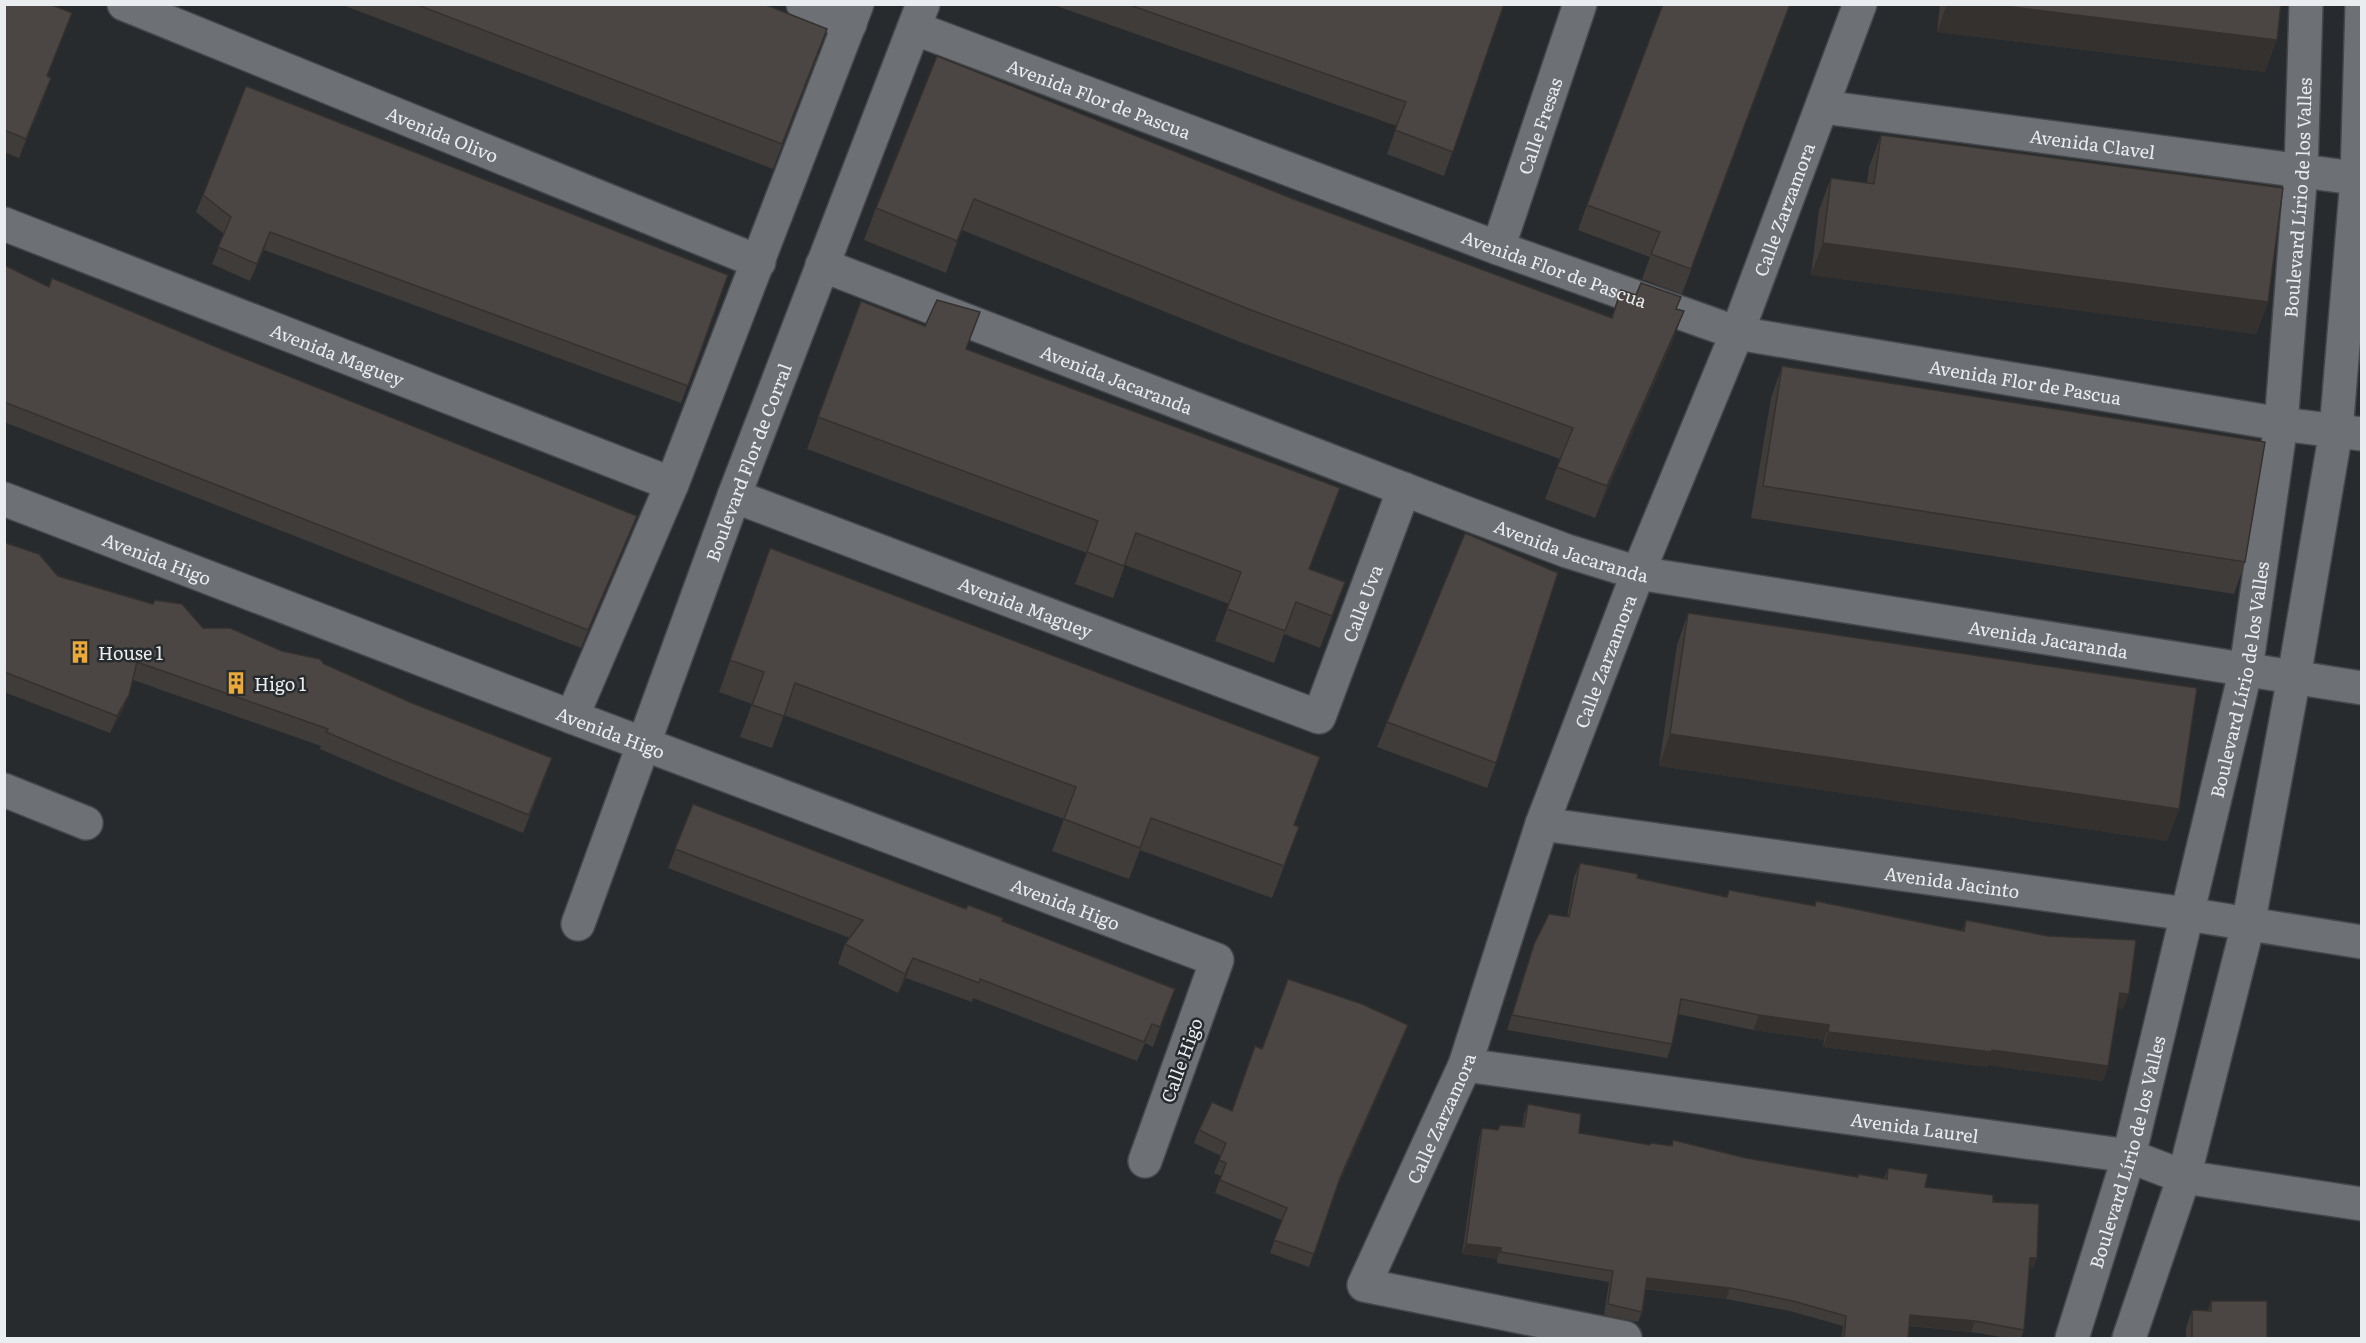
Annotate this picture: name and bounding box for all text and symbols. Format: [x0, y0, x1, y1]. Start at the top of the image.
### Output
street label: Avenida Flor de Pascua [1003, 51, 1195, 145]
street label: Calle Fresas [1510, 74, 1568, 178]
street label: Boulevard Lírio de los Valles [2276, 77, 2317, 319]
street label: Avenida Olivo [382, 99, 503, 168]
street label: Avenida Clavel [2028, 121, 2157, 165]
street label: Calle Zarzamora [1746, 138, 1821, 280]
street label: Avenida Flor de Pascua [1458, 222, 1651, 314]
street label: Avenida Maguey [267, 316, 409, 392]
street label: Avenida Jacaranda [1037, 337, 1197, 420]
street label: Avenida Flor de Pascua [1927, 352, 2124, 411]
street label: Boulevard Flor de Corral [698, 359, 797, 565]
street label: Avenida Jacaranda [1490, 511, 1651, 588]
street label: Avenida Higo [99, 525, 215, 591]
street label: Calle Uva [1335, 560, 1388, 646]
street label: Boulevard Lírio de los Valles [2202, 560, 2275, 800]
street label: Avenida Maguey [955, 569, 1097, 644]
street label: Calle Zarzamora [1567, 590, 1642, 732]
street label: Avenida Jacaranda [1967, 612, 2131, 664]
building icon: House 1 [67, 639, 93, 665]
place label: House 1 [98, 639, 163, 666]
building icon: Higo 1 [223, 670, 249, 696]
place label: Higo 1 [254, 670, 306, 697]
street label: Avenida Higo [552, 699, 669, 765]
street label: Avenida Jacinto [1883, 858, 2021, 904]
street label: Avenida Higo [1007, 870, 1124, 936]
street label: Calle Higo [1153, 1014, 1209, 1106]
street label: Boulevard Lírio de los Valles [2081, 1033, 2171, 1272]
street label: Calle Zarzamora [1399, 1049, 1482, 1188]
street label: Avenida Laurel [1849, 1105, 1980, 1149]

